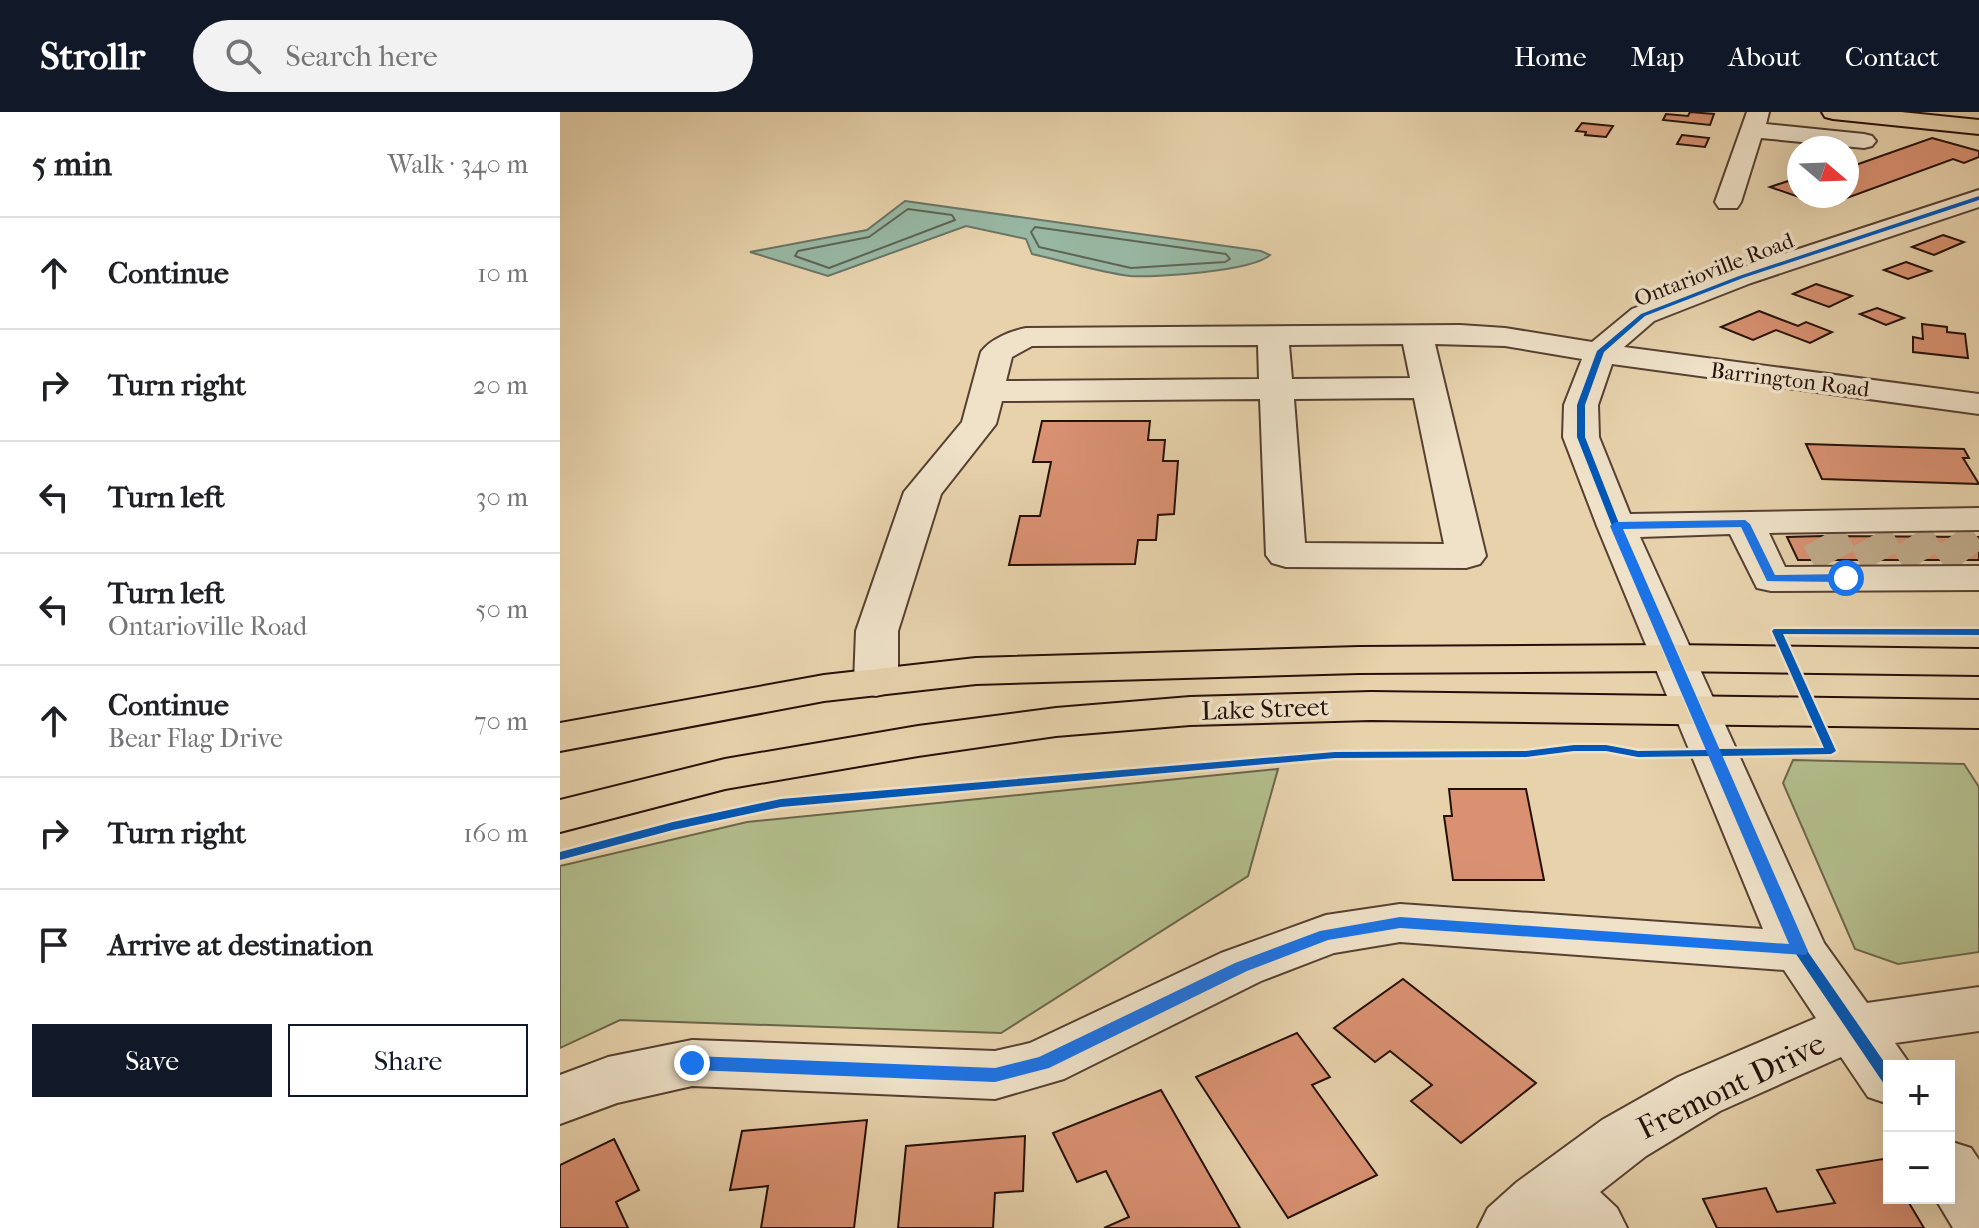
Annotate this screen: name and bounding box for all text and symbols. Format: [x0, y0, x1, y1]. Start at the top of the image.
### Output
search box [193, 20, 753, 92]
text: Strollr [40, 34, 145, 79]
icon: search [221, 34, 265, 78]
text: Search here [285, 39, 438, 74]
text: Home [1514, 40, 1587, 73]
text: Map [1631, 40, 1684, 73]
text: About [1728, 40, 1801, 73]
text: Contact [1845, 40, 1939, 73]
north arrow [1787, 136, 1859, 208]
text: 5 min [32, 144, 112, 184]
text: Walk · 340 m [388, 149, 528, 180]
street label: Ontarioville Road [1631, 227, 1798, 312]
icon: ahead [32, 251, 76, 295]
text: Continue [108, 256, 229, 291]
text: 10 m [477, 258, 528, 289]
street label: Barrington Road [1709, 357, 1872, 403]
icon: right [32, 363, 76, 407]
text: Turn right [108, 368, 246, 403]
text: 20 m [473, 370, 528, 401]
icon: left [32, 475, 76, 519]
text: Turn left [108, 480, 225, 515]
text: 30 m [476, 482, 528, 513]
route start [1828, 560, 1864, 596]
text: Turn left [108, 576, 225, 611]
icon: left [32, 587, 76, 631]
text: 50 m [475, 594, 528, 625]
text: Ontarioville Road [108, 611, 307, 642]
text: Continue [108, 688, 229, 723]
street label: Lake Street [1201, 691, 1330, 727]
icon: ahead [32, 699, 76, 743]
text: 70 m [474, 706, 528, 737]
text: Bear Flag Drive [108, 723, 283, 754]
icon: right [32, 811, 76, 855]
text: Turn right [108, 816, 246, 851]
text: 160 m [463, 818, 528, 849]
icon: arrive [32, 923, 76, 967]
text: Arrive at destination [108, 928, 373, 963]
button: Save [32, 1024, 272, 1097]
button: Share [288, 1024, 528, 1097]
street label: Fremont Drive [1631, 1025, 1831, 1147]
route end [674, 1045, 710, 1081]
map controls [1883, 1060, 1955, 1204]
button: + [1883, 1060, 1955, 1132]
button: − [1883, 1132, 1955, 1204]

